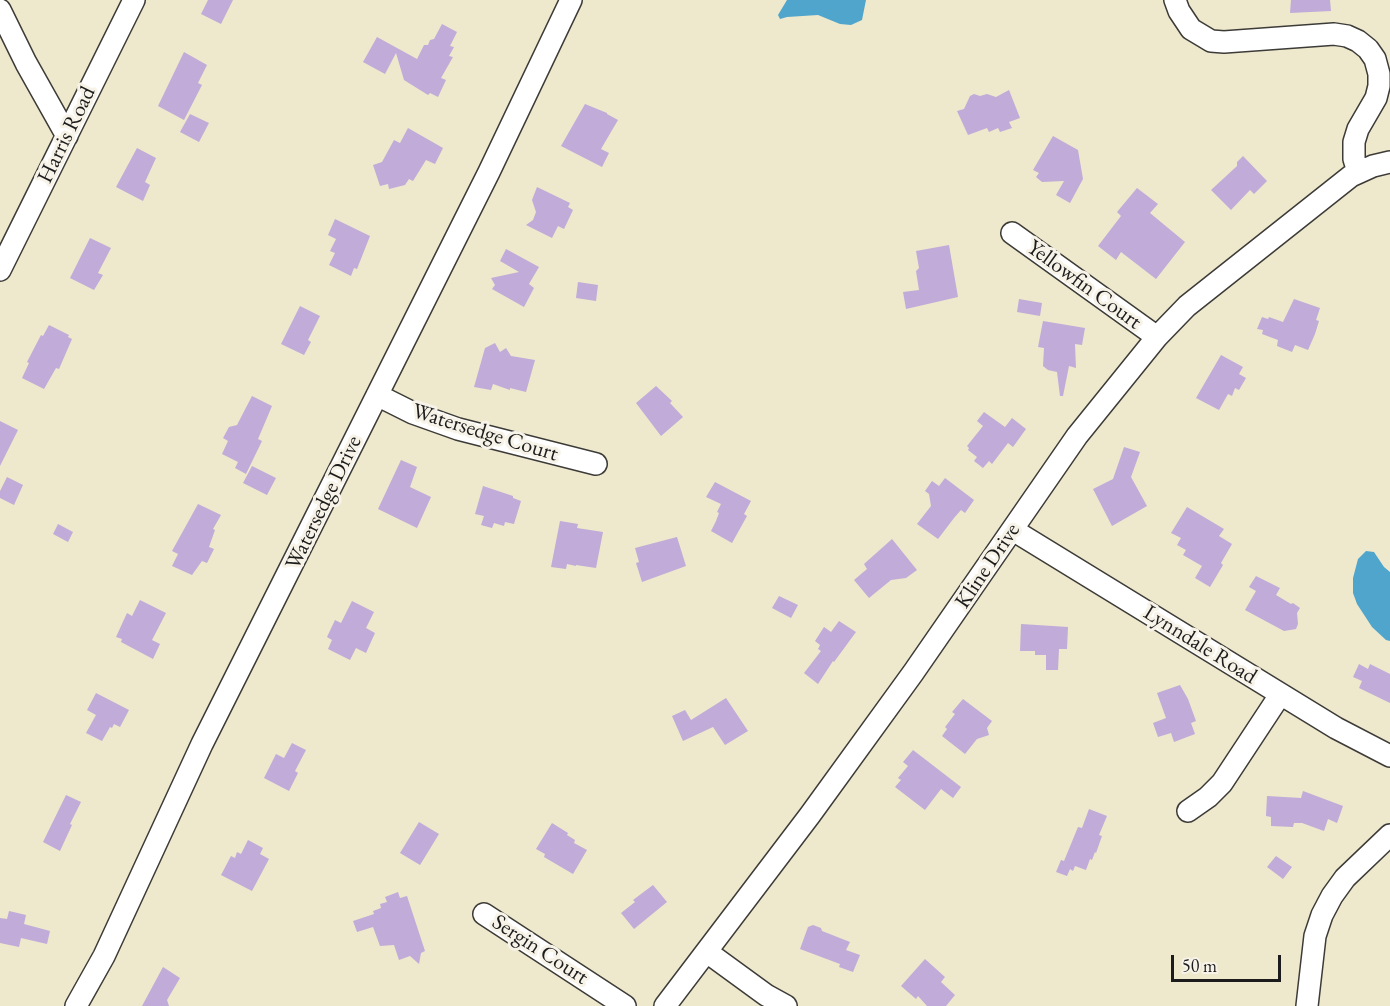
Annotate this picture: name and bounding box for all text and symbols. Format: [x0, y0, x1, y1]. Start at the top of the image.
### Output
street label: Harris Road [32, 82, 102, 188]
street label: Yellowfin Court [1022, 235, 1146, 335]
street label: Watersedge Court [409, 398, 561, 468]
street label: Watersedge Drive [280, 432, 368, 574]
street label: Kline Drive [950, 518, 1026, 614]
street label: Lynndale Road [1138, 600, 1262, 690]
street label: Sergin Court [487, 909, 593, 991]
scale bar [1174, 943, 1284, 981]
text: 50 m [1182, 954, 1217, 977]

